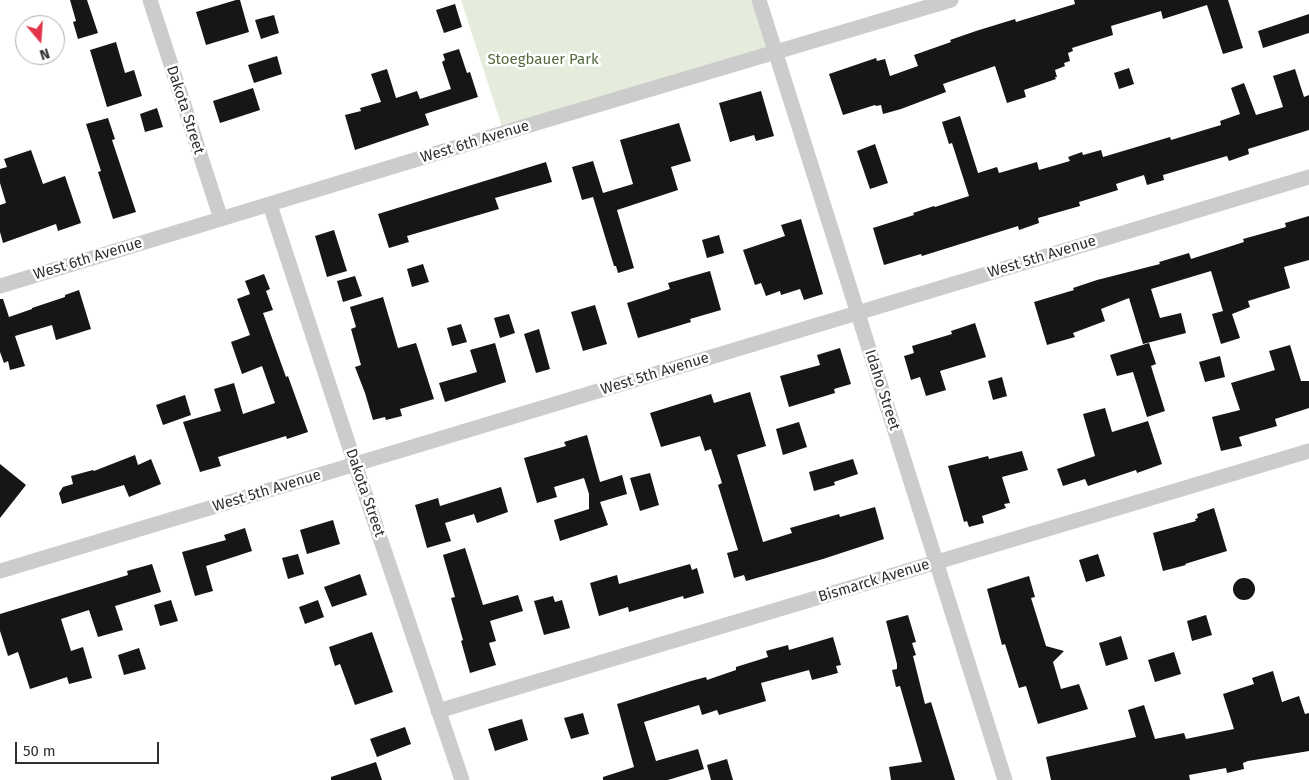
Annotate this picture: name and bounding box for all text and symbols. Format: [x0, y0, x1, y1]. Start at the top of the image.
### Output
north arrow [15, 15, 65, 65]
text: N [37, 44, 52, 63]
park label: Stoegbauer Park [487, 51, 599, 69]
street label: Dakota Street [162, 63, 208, 157]
street label: West 6th Avenue [418, 117, 532, 167]
street label: West 5th Avenue [986, 232, 1098, 282]
street label: West 6th Avenue [31, 234, 145, 284]
street label: Idaho Street [860, 347, 904, 433]
street label: West 5th Avenue [599, 349, 711, 399]
street label: Dakota Street [341, 447, 389, 539]
street label: West 5th Avenue [211, 466, 323, 516]
street label: Bismarck Avenue [816, 556, 932, 606]
scale bar [18, 732, 161, 764]
text: 50 m [23, 742, 56, 760]

